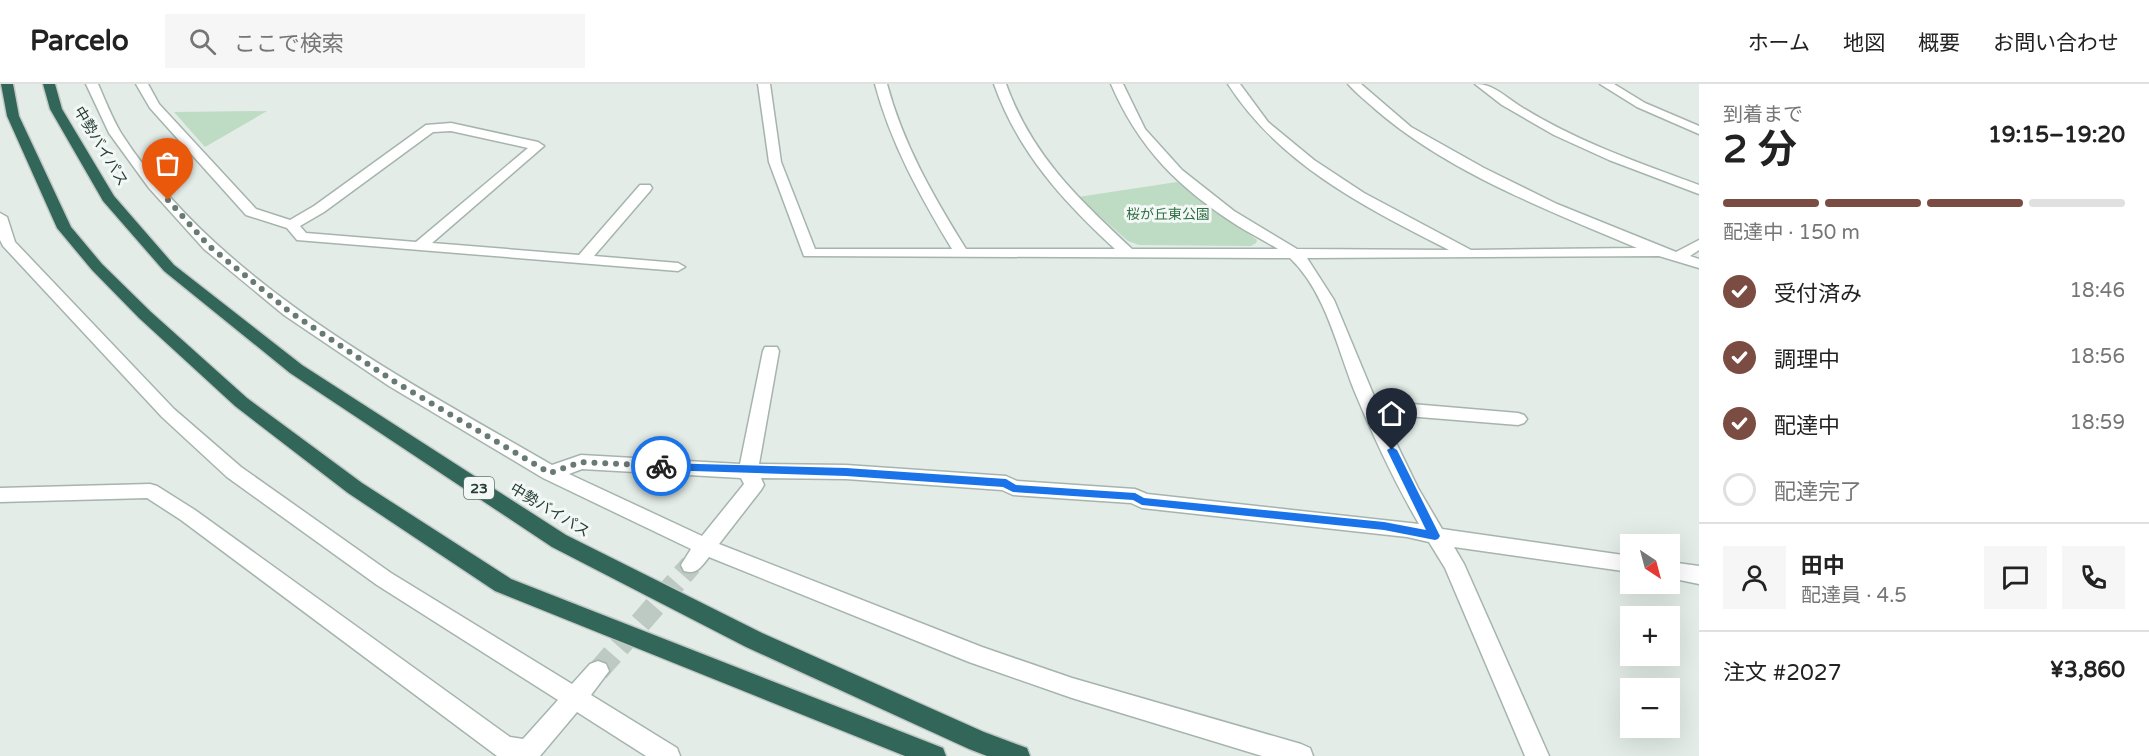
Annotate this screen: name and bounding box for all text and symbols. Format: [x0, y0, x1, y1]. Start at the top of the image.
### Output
search box [165, 14, 585, 68]
text: Parcelo [30, 24, 129, 58]
icon: search [186, 25, 219, 58]
text: ここで検索 [234, 31, 344, 57]
text: ホーム [1748, 31, 1810, 56]
text: 地図 [1843, 31, 1885, 56]
text: 概要 [1918, 31, 1960, 56]
text: お問い合わせ [1993, 31, 2119, 56]
street label: 中勢バイパス [70, 103, 132, 189]
text: 到着まで [1723, 103, 1803, 127]
text: 19:15–19:20 [1988, 122, 2125, 148]
text: 2 分 [1723, 126, 1797, 173]
pin [142, 138, 193, 200]
icon: bag [151, 147, 184, 180]
park label: 桜が丘東公園 [1126, 206, 1210, 223]
text: 配達中 · 150 m [1723, 221, 1860, 245]
icon: check [1723, 275, 1756, 308]
text: 18:46 [2070, 279, 2125, 303]
text: 受付済み [1774, 281, 1862, 307]
icon: check [1723, 341, 1756, 374]
text: 18:56 [2070, 345, 2125, 369]
text: 調理中 [1774, 347, 1840, 373]
pin [1366, 388, 1417, 450]
icon: home [1375, 397, 1408, 430]
icon: check [1723, 407, 1756, 440]
text: 18:59 [2070, 411, 2125, 435]
text: 配達中 [1774, 413, 1840, 439]
courier [631, 436, 691, 496]
icon: bike [645, 450, 678, 483]
road number: 23 [464, 477, 494, 499]
street label: 中勢バイパス [507, 479, 593, 541]
text: 配達完了 [1774, 479, 1862, 505]
north arrow [1620, 534, 1680, 594]
map controls [1620, 534, 1680, 738]
button: person [1723, 546, 1786, 609]
button: chat [1984, 546, 2047, 609]
button: phone [2062, 546, 2125, 609]
text: 田中 [1801, 553, 1845, 579]
text: 配達員 · 4.5 [1801, 584, 1907, 608]
button: + [1620, 606, 1680, 666]
text: ¥3,860 [2050, 657, 2125, 683]
text: 注文 #2027 [1723, 660, 1841, 686]
button: − [1620, 678, 1680, 738]

